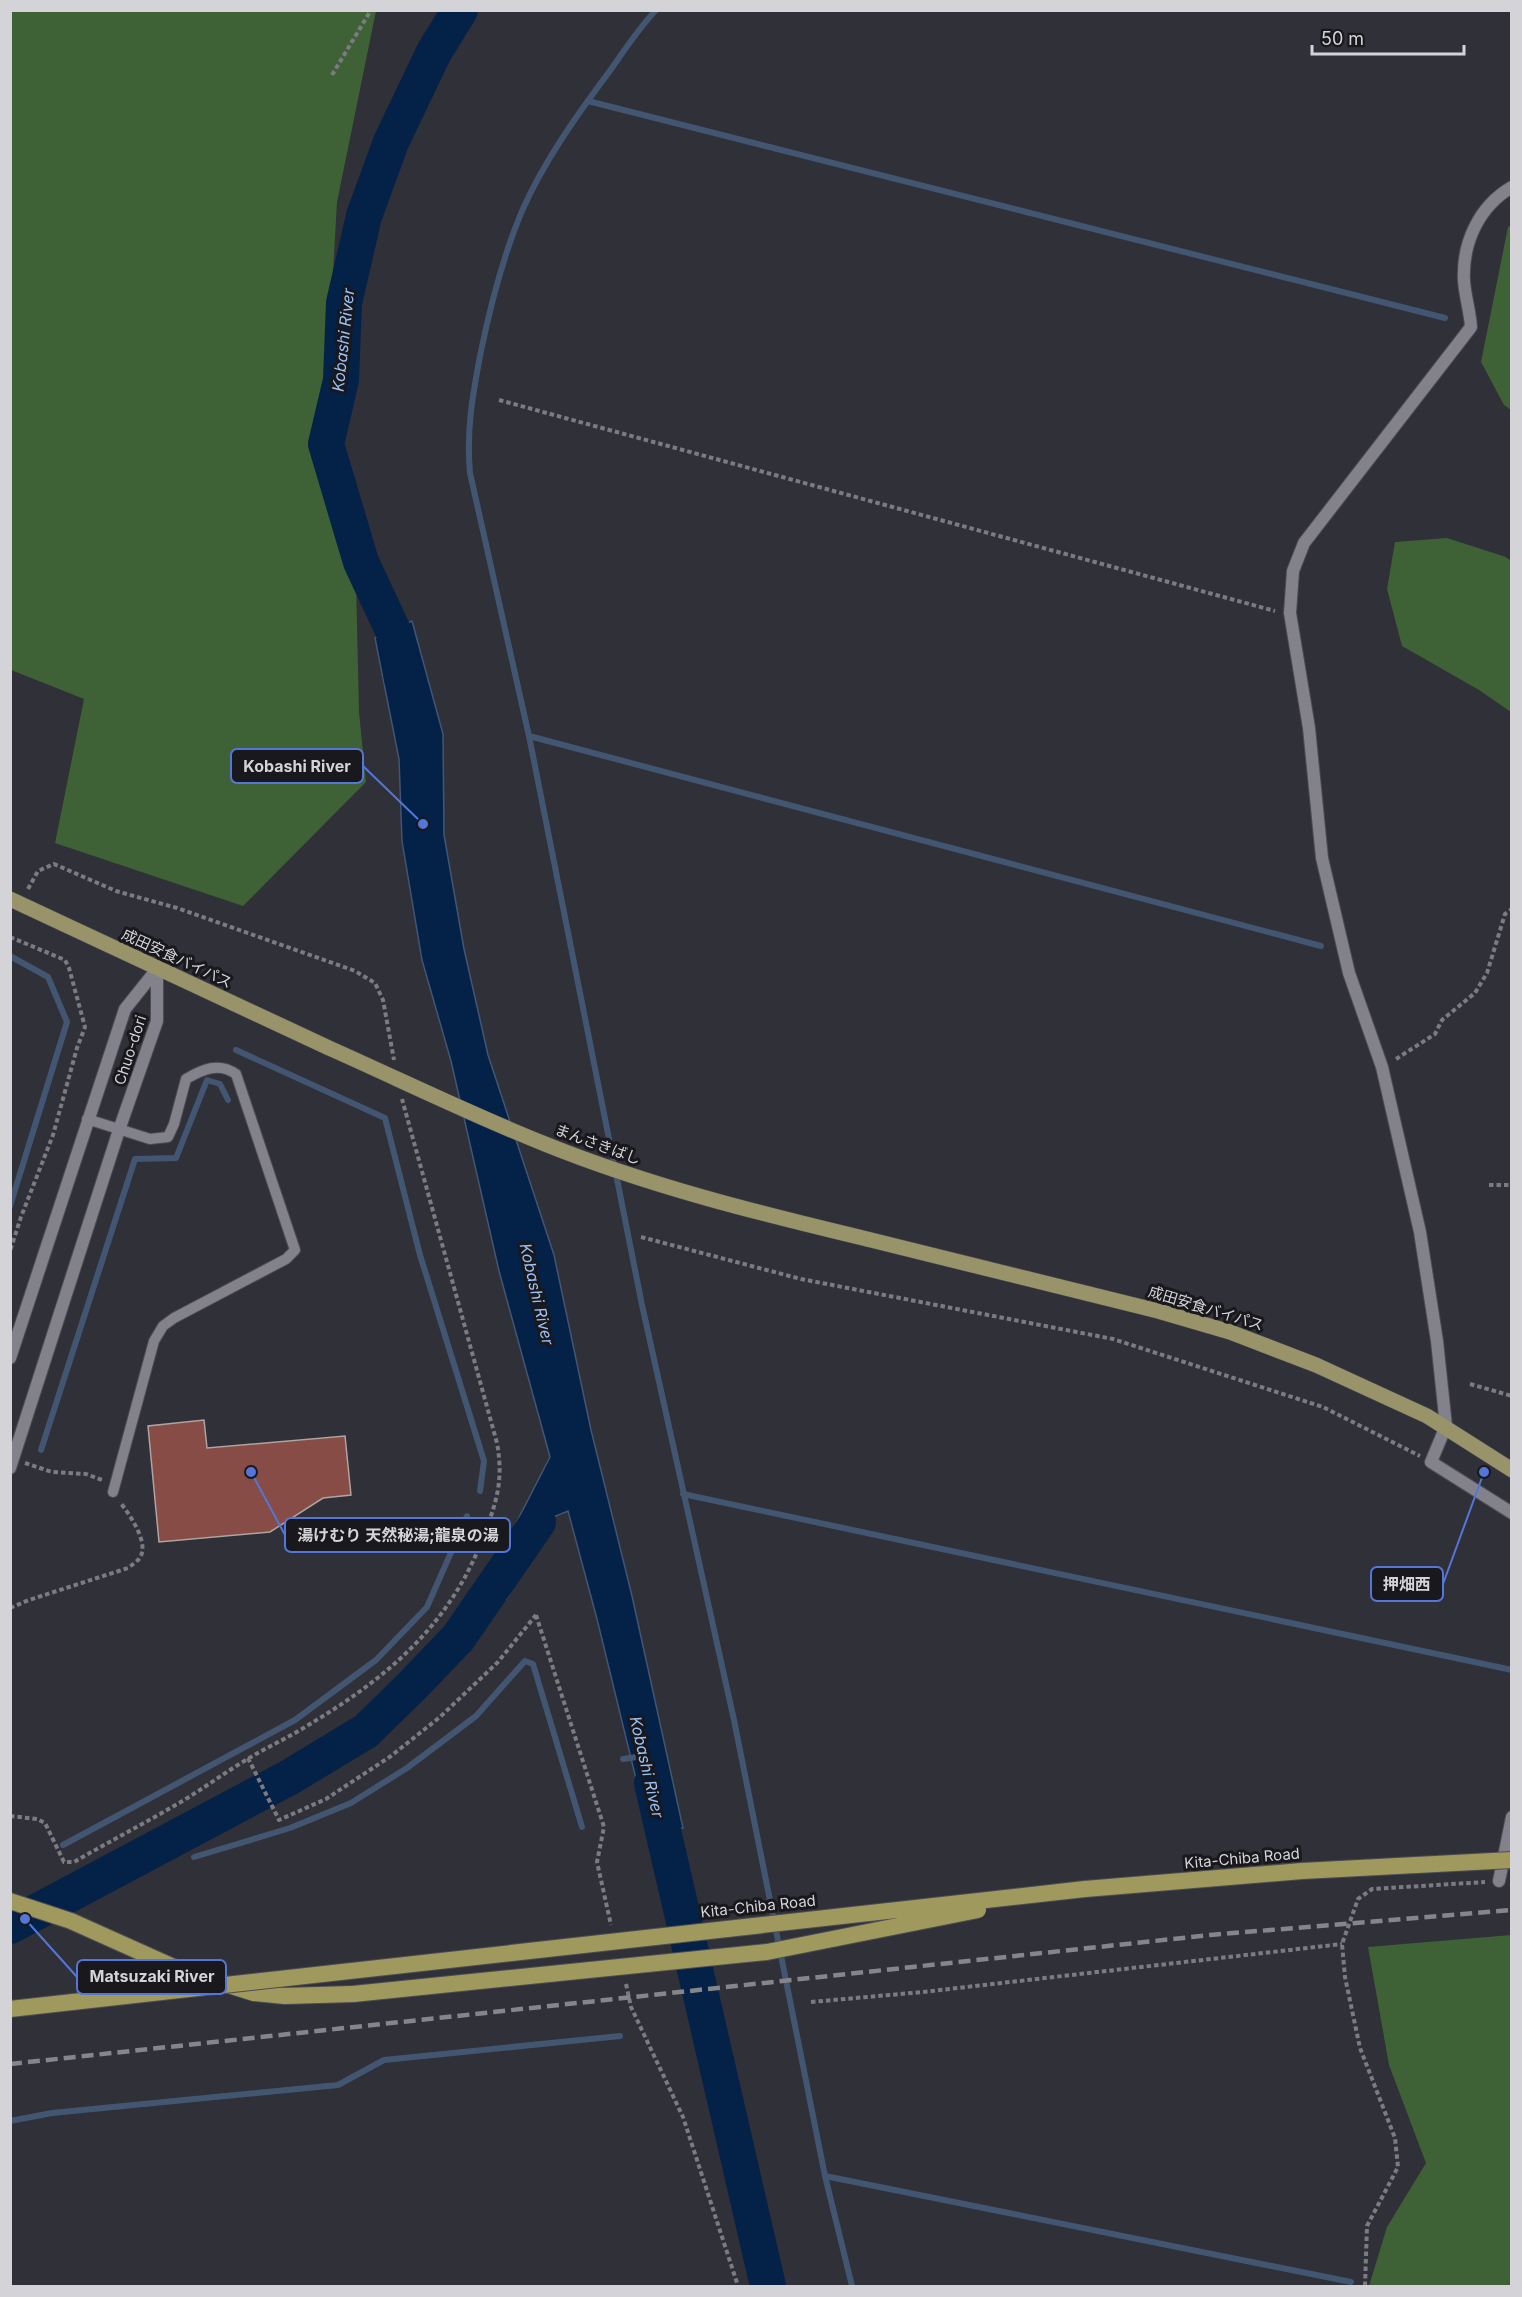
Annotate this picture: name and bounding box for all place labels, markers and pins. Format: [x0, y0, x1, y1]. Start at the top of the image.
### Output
callout: Kobashi River [231, 749, 363, 783]
callout: 湯けむり 天然秘湯;龍泉の湯 [285, 1518, 510, 1552]
callout: 押畑西 [1371, 1567, 1443, 1601]
callout: Matsuzaki River [77, 1960, 226, 1994]

